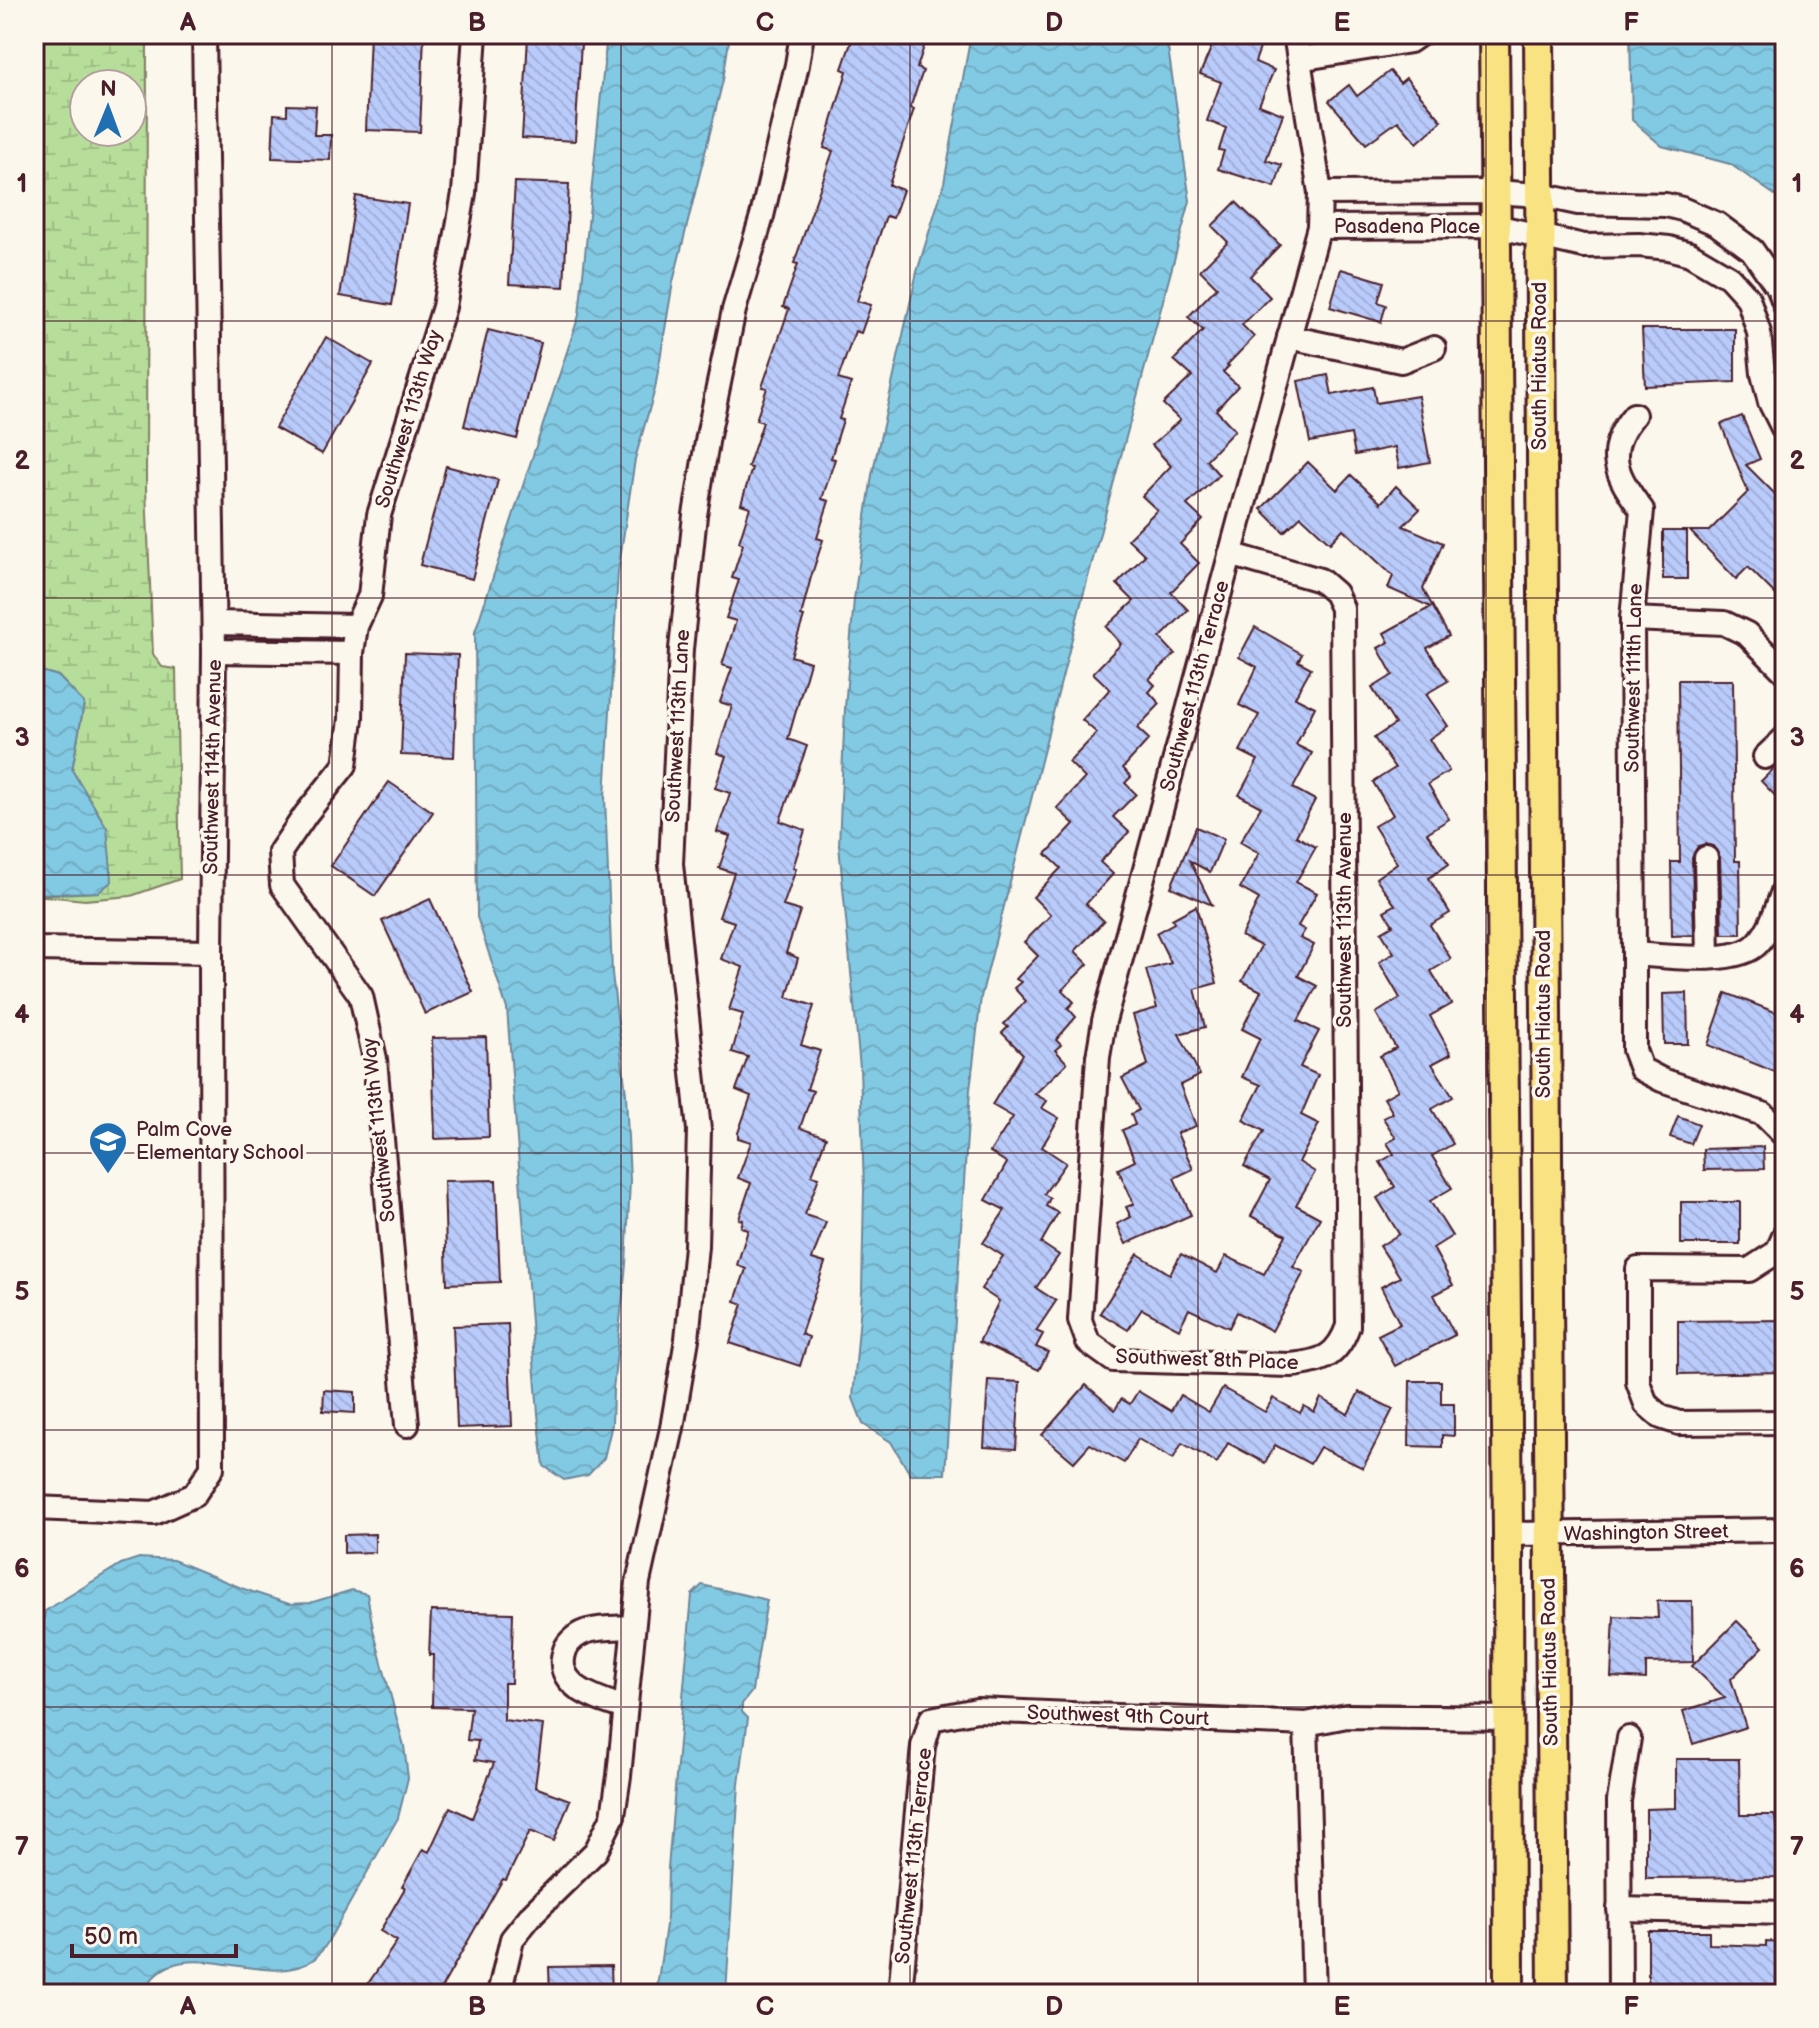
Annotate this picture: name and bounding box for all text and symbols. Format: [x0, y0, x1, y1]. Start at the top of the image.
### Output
text: A [179, 8, 196, 39]
text: B [468, 8, 486, 39]
text: C [756, 8, 774, 39]
text: D [1045, 8, 1063, 39]
text: E [1334, 8, 1351, 39]
text: F [1623, 8, 1639, 39]
north arrow [68, 68, 148, 148]
text: N [100, 76, 117, 103]
text: 1 [17, 169, 27, 200]
text: 1 [1792, 169, 1802, 200]
street label: Pasadena Place [1334, 215, 1480, 239]
street label: South Hiatus Road [1528, 282, 1552, 450]
street label: Southwest 113th Way [370, 327, 448, 511]
text: 2 [14, 446, 30, 477]
text: 2 [1789, 446, 1805, 477]
street label: Southwest 113th Terrace [1155, 578, 1235, 794]
street label: Southwest 111th Lane [1620, 583, 1648, 773]
street label: Southwest 113th Lane [661, 628, 695, 823]
street label: Southwest 114th Avenue [199, 659, 227, 875]
text: 3 [14, 723, 30, 754]
text: 3 [1789, 723, 1805, 754]
street label: Southwest 113th Avenue [1333, 812, 1357, 1028]
street label: South Hiatus Road [1532, 930, 1556, 1098]
text: 4 [14, 1000, 30, 1031]
text: 4 [1789, 1000, 1805, 1031]
street label: Southwest 113th Way [357, 1037, 401, 1223]
place label: Palm Cove Elementary School [136, 1118, 304, 1165]
school or university icon: Palm Cove Elementary School [87, 1120, 129, 1175]
text: 5 [14, 1277, 30, 1308]
text: 5 [1789, 1277, 1805, 1308]
street label: Southwest 8th Place [1115, 1345, 1299, 1375]
street label: Washington Street [1563, 1520, 1729, 1546]
text: 6 [14, 1554, 30, 1585]
text: 6 [1789, 1554, 1805, 1585]
street label: South Hiatus Road [1537, 1578, 1563, 1746]
street label: Southwest 9th Court [1026, 1701, 1210, 1731]
street label: Southwest 113th Terrace [891, 1746, 937, 1965]
text: 7 [15, 1832, 29, 1863]
text: 7 [1790, 1832, 1804, 1863]
scale bar [72, 1908, 236, 1958]
text: 50 m [84, 1922, 138, 1951]
text: A [179, 1992, 196, 2023]
text: B [468, 1992, 486, 2023]
text: C [756, 1992, 774, 2023]
text: D [1045, 1992, 1063, 2023]
text: E [1334, 1992, 1351, 2023]
text: F [1623, 1992, 1639, 2023]

